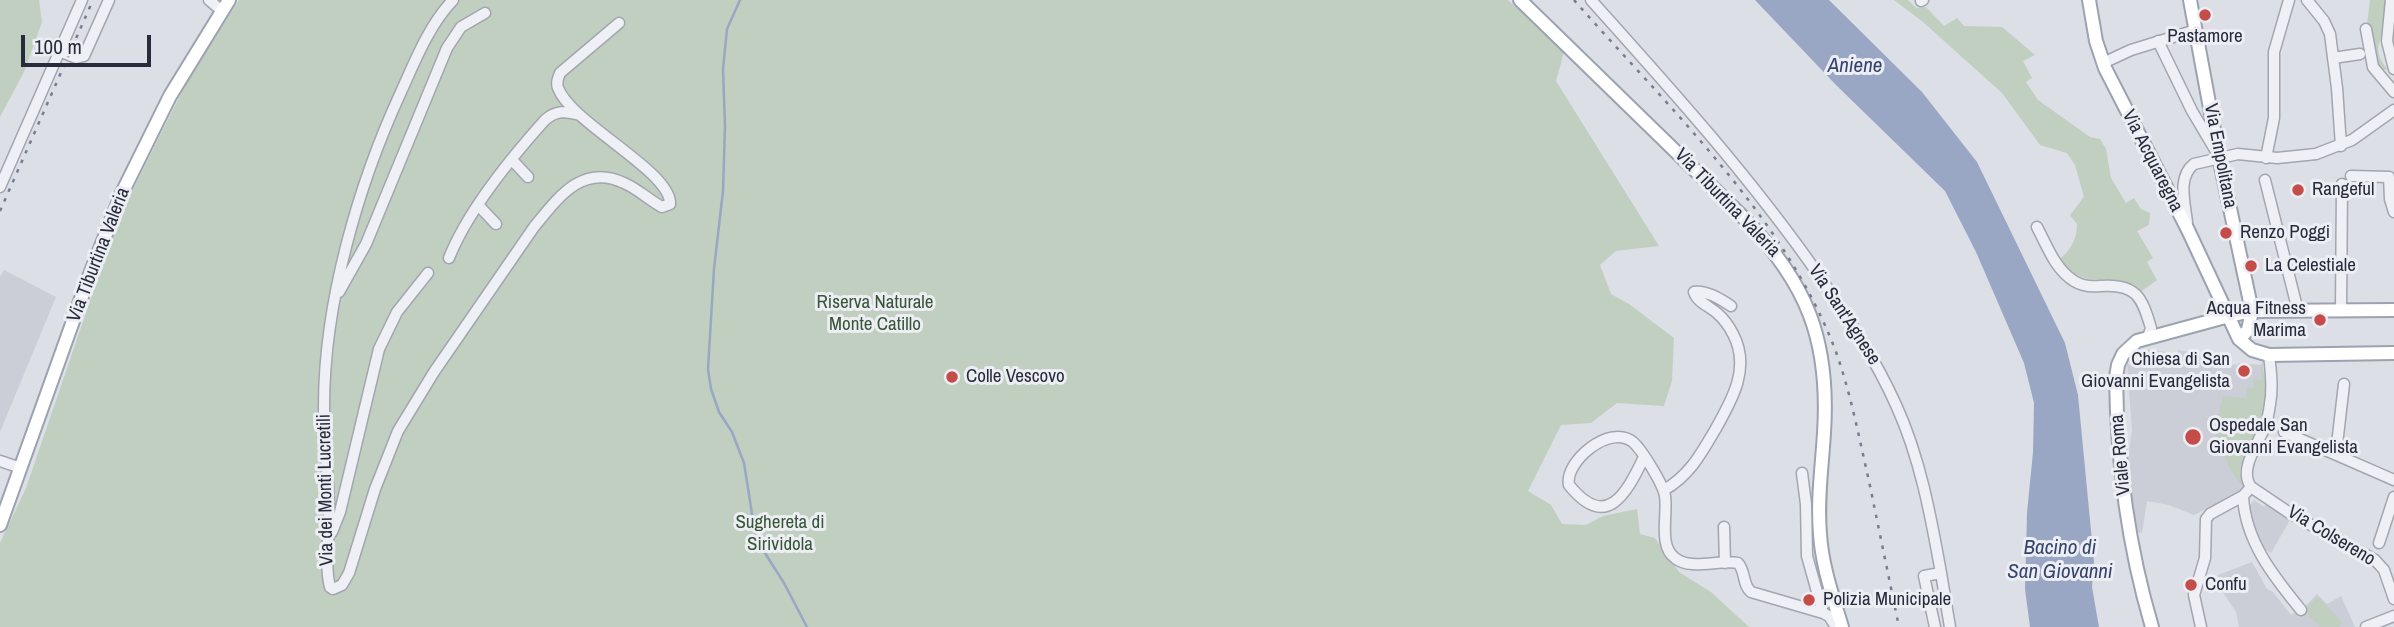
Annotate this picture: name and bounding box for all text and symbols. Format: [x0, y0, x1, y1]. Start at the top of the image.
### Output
marker: Pastamore [2197, 7, 2213, 23]
scale bar [24, 21, 154, 65]
place label: Pastamore [2167, 26, 2243, 48]
text: 100 m [34, 32, 82, 61]
water label: Aniene [1828, 53, 1882, 79]
street label: Via Empolitana [2199, 102, 2241, 210]
street label: Via Acquaregna [2117, 106, 2187, 216]
street label: Via Tiburtina Valeria [1669, 144, 1785, 262]
place label: Rangeful [2312, 179, 2374, 201]
marker: Rangeful [2290, 182, 2306, 198]
street label: Via Tiburtina Valeria [63, 185, 135, 325]
place label: Renzo Poggi [2240, 222, 2330, 244]
marker: Renzo Poggi [2218, 225, 2234, 241]
place label: La Celestiale [2265, 255, 2356, 277]
marker: La Celestiale [2243, 258, 2259, 274]
street label: Via Sant'Agnese [1803, 260, 1885, 370]
park label: Riserva Naturale Monte Catillo [817, 292, 933, 336]
place label: Acqua Fitness Marima [2206, 298, 2306, 342]
marker: Acqua Fitness Marima [2312, 312, 2328, 328]
place label: Chiesa di San Giovanni Evangelista [2081, 349, 2230, 393]
marker: Chiesa di San Giovanni Evangelista [2236, 363, 2252, 379]
place label: Colle Vescovo [966, 366, 1065, 388]
marker: Colle Vescovo [944, 369, 960, 385]
street label: Via dei Monti Lucretili [313, 414, 339, 566]
street label: Viale Roma [2106, 414, 2136, 496]
place label: Ospedale San Giovanni Evangelista [2209, 415, 2358, 459]
marker: Ospedale San Giovanni Evangelista [2183, 427, 2203, 447]
street label: Via Colsereno [2283, 501, 2379, 571]
park label: Sughereta di Sirividola [735, 512, 825, 556]
water label: Bacino di San Giovanni [2007, 535, 2113, 585]
place label: Confu [2205, 574, 2247, 596]
marker: Confu [2183, 577, 2199, 593]
place label: Polizia Municipale [1823, 589, 1951, 611]
marker: Polizia Municipale [1801, 592, 1817, 608]

